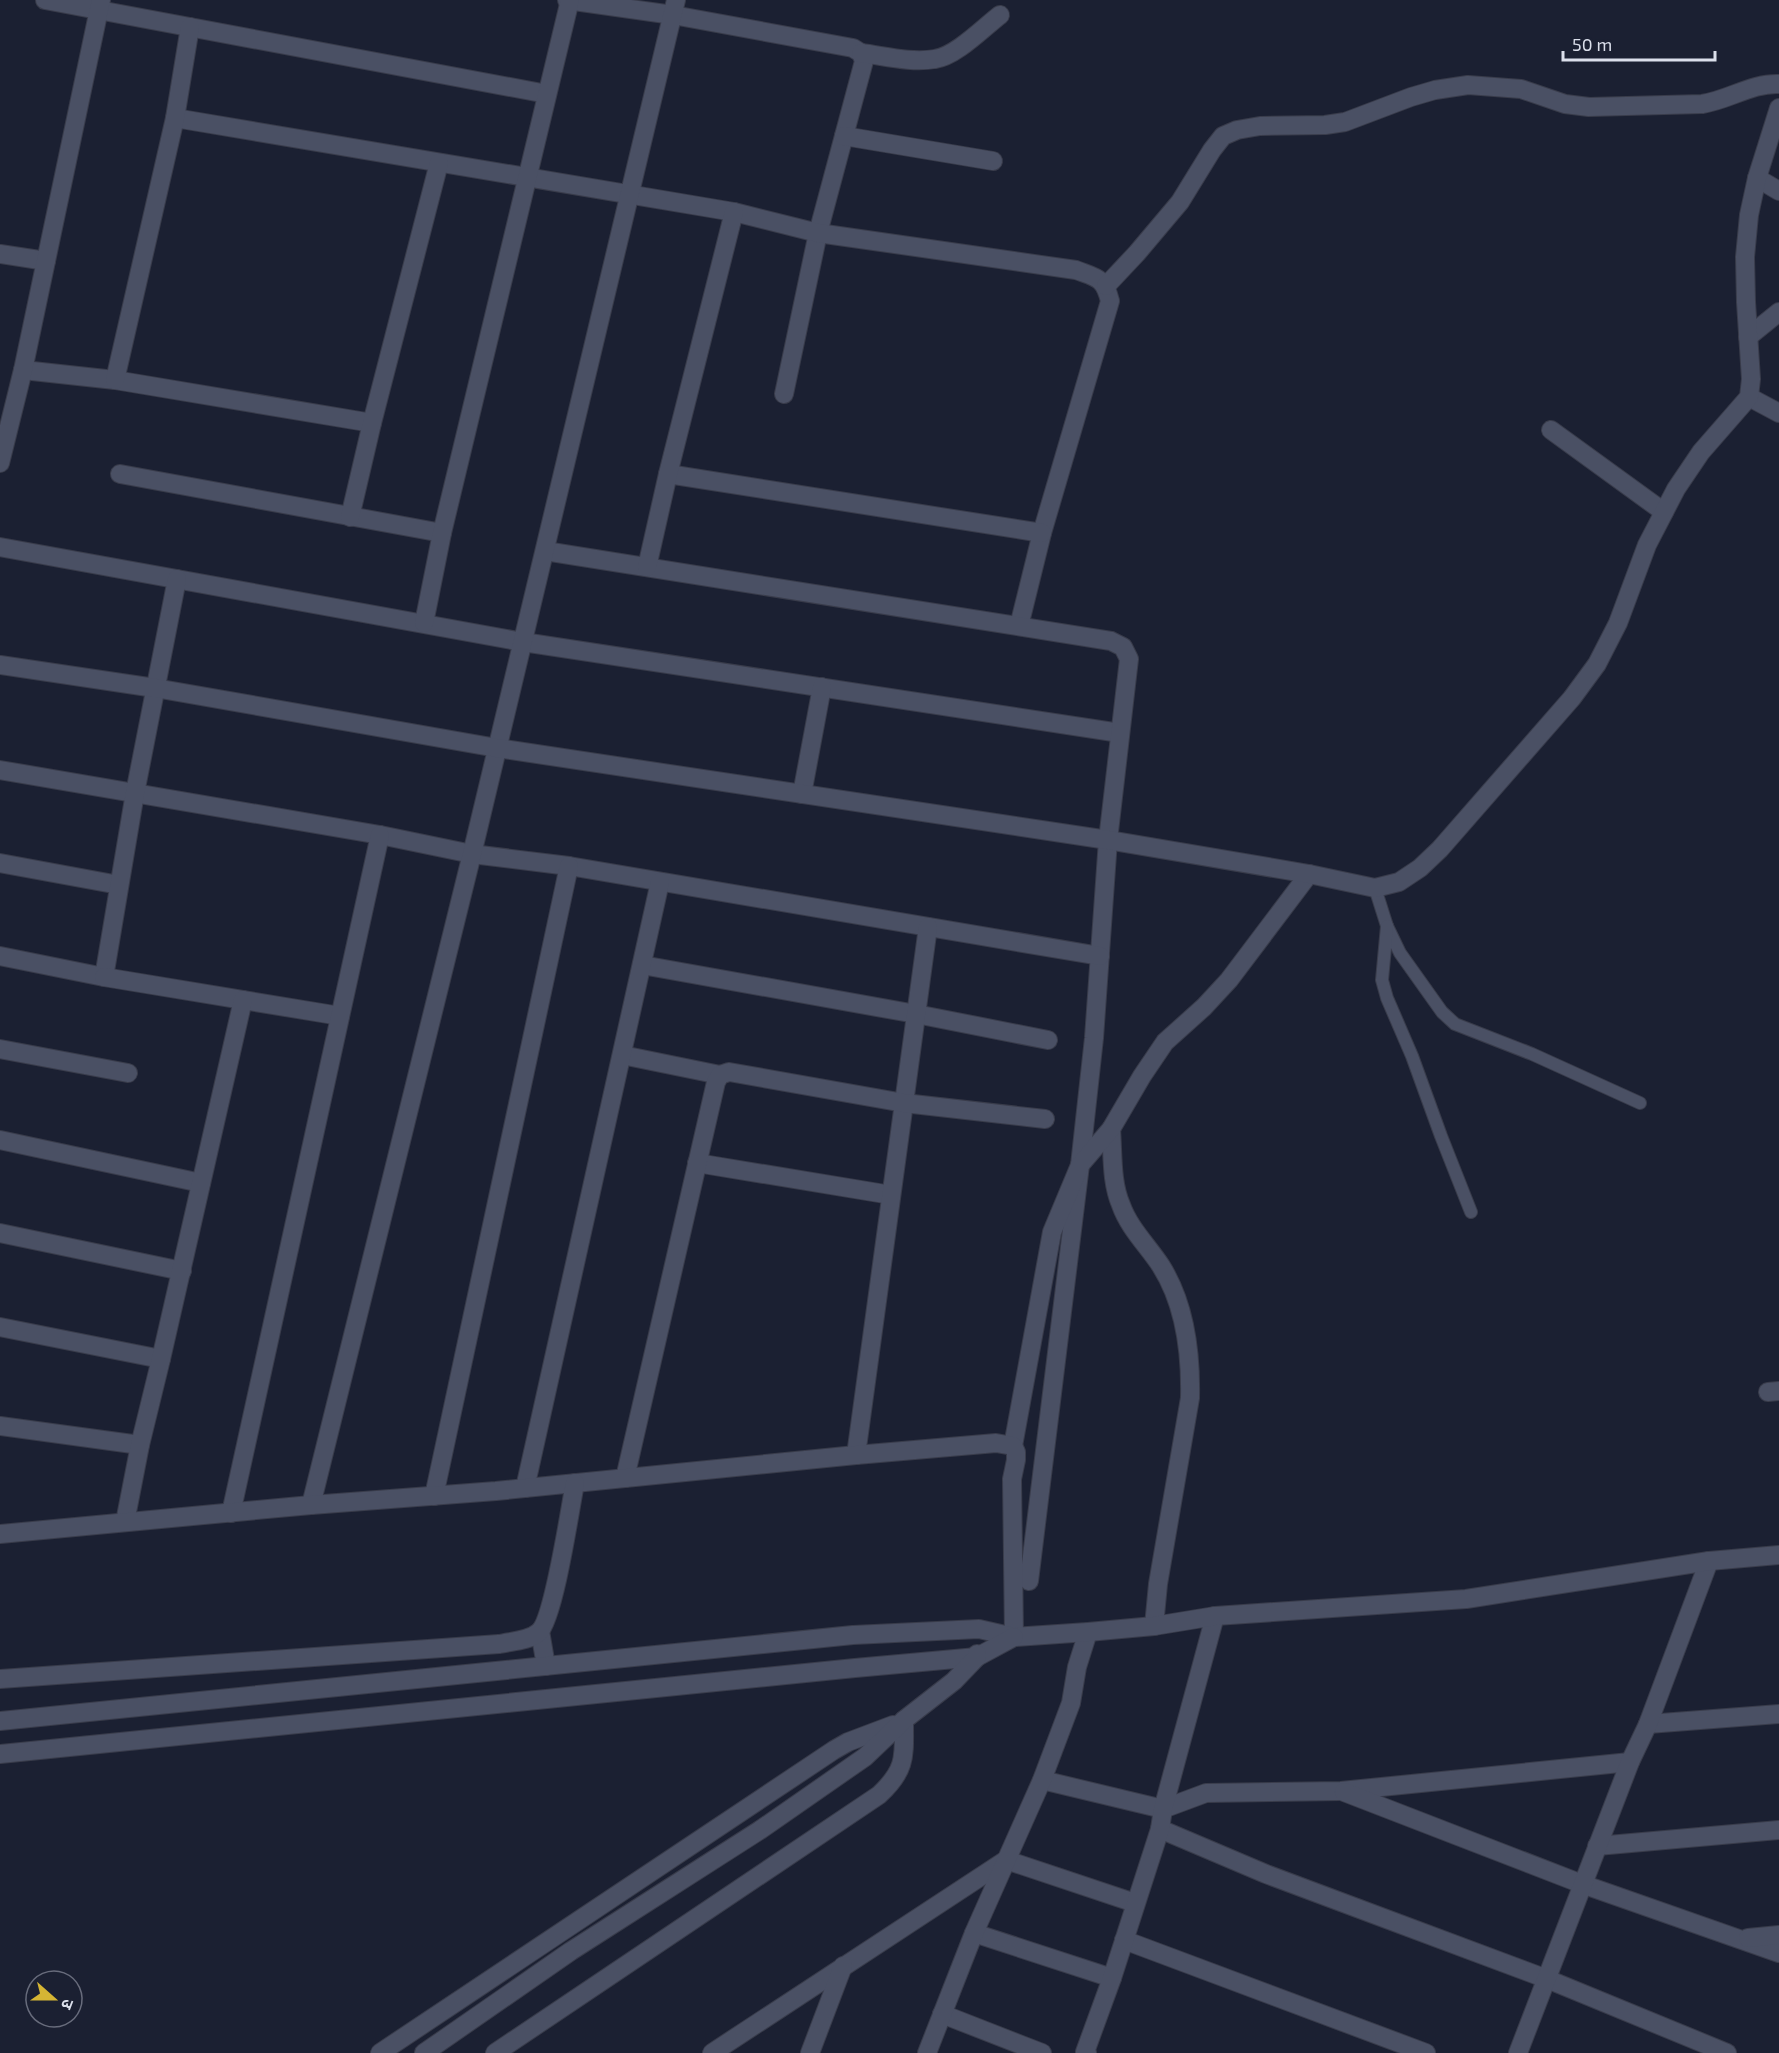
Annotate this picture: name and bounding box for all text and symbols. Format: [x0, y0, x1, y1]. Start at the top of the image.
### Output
scale bar [1563, 24, 1714, 62]
text: 50 m [1572, 33, 1612, 55]
north arrow [24, 1969, 84, 2029]
text: उ [58, 1997, 79, 2013]

